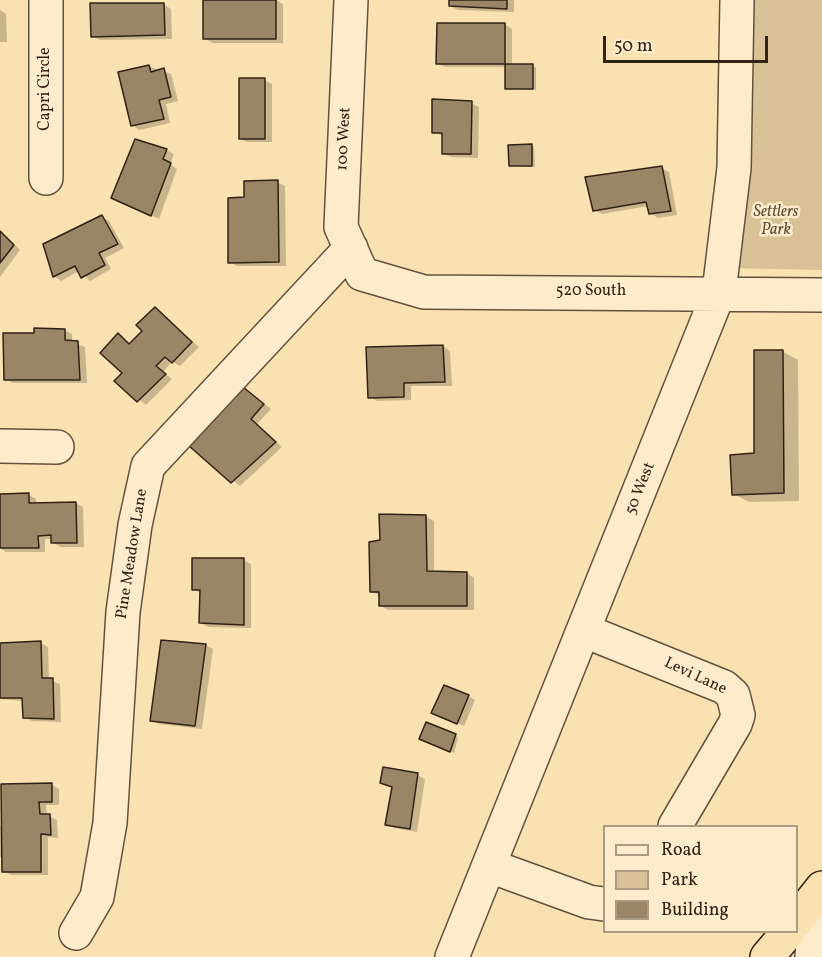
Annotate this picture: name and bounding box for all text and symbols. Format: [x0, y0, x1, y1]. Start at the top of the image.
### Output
scale bar [606, 24, 771, 62]
text: 50 m [614, 34, 653, 59]
street label: Capri Circle [36, 47, 56, 131]
street label: 100 West [334, 107, 356, 171]
park label: Settlers Park [754, 203, 798, 241]
street label: 520 South [556, 282, 626, 302]
street label: 50 West [622, 460, 660, 518]
street label: Pine Meadow Lane [113, 488, 153, 620]
street label: Levi Lane [661, 654, 729, 700]
legend [603, 825, 798, 933]
text: Road [661, 838, 702, 863]
text: Park [661, 868, 698, 893]
text: Building [661, 898, 729, 923]

